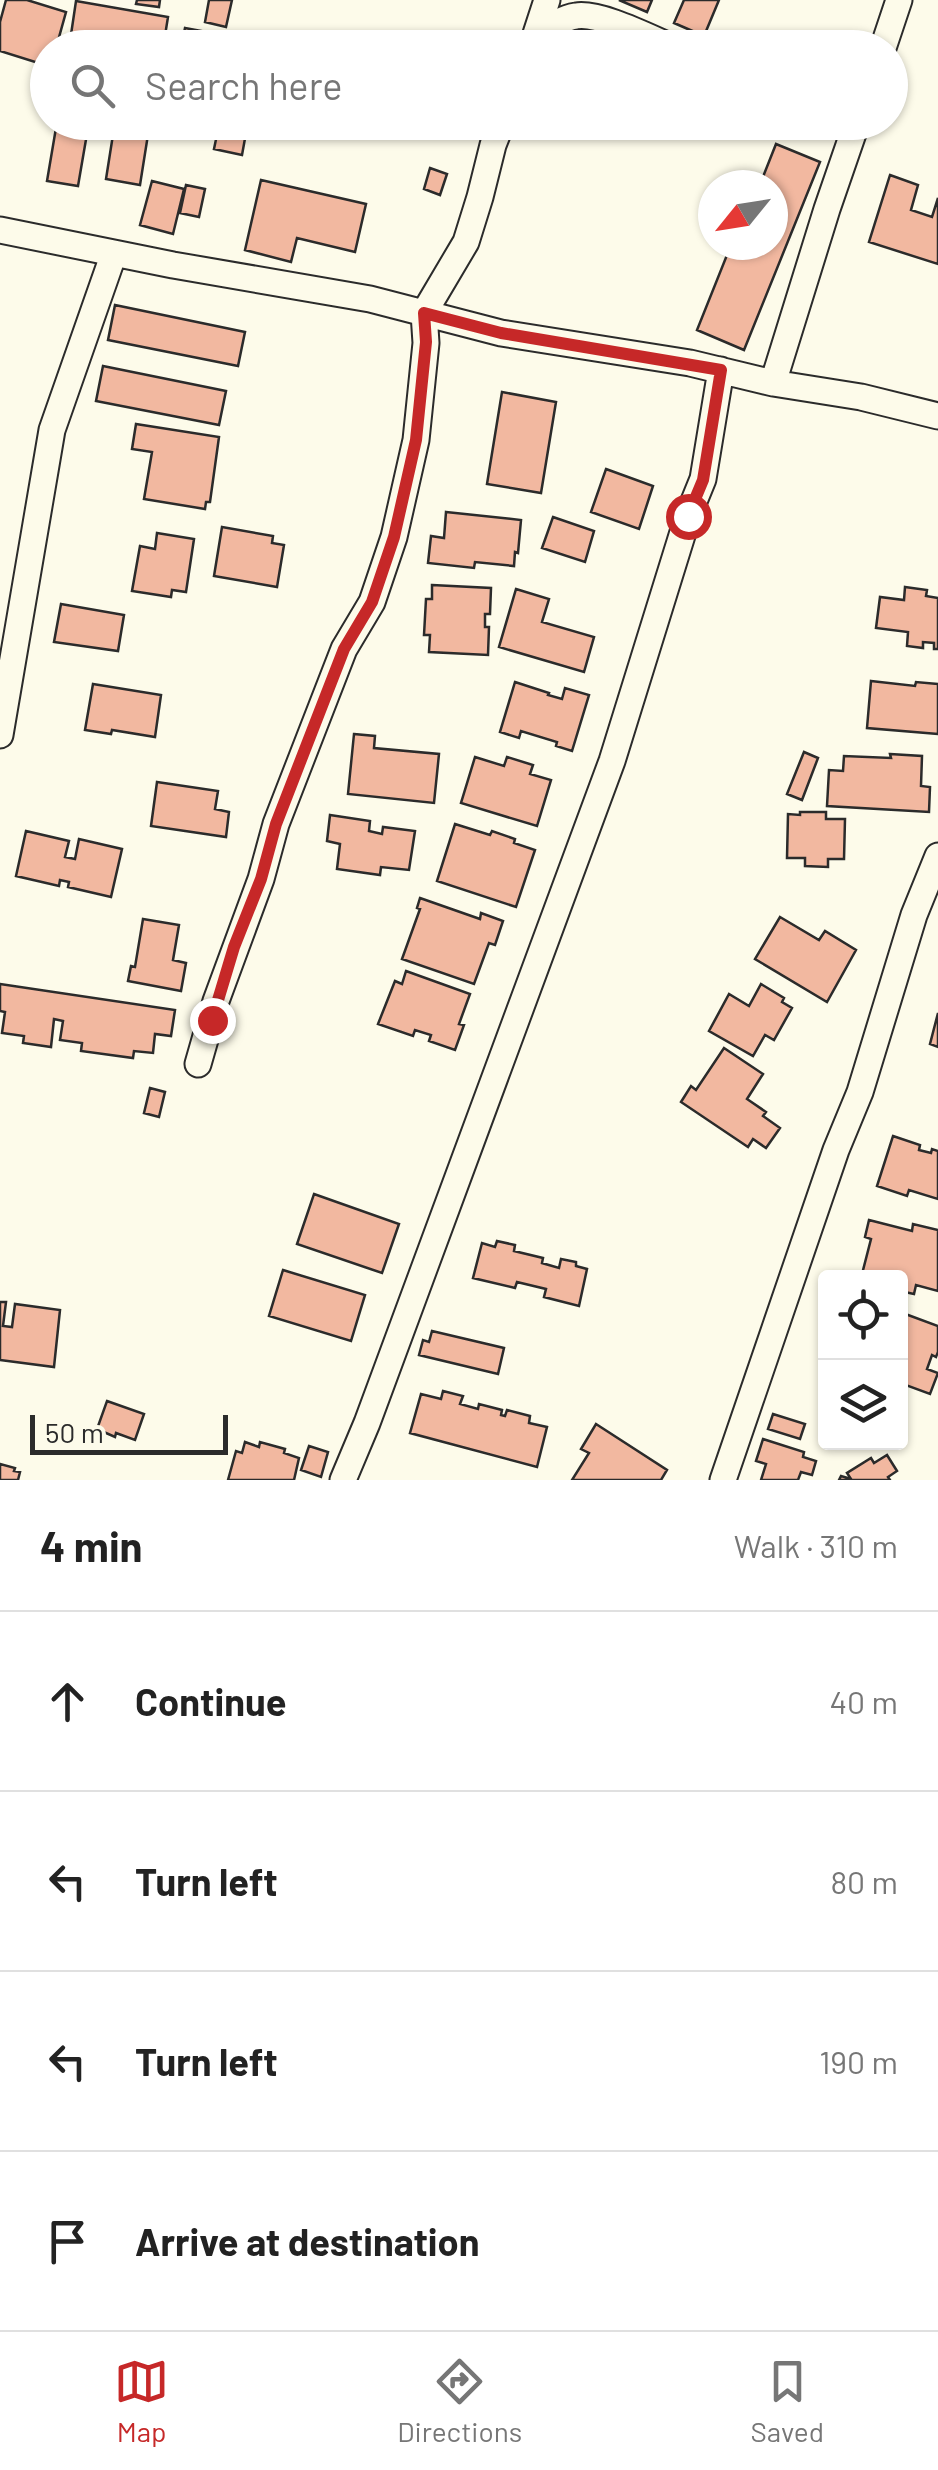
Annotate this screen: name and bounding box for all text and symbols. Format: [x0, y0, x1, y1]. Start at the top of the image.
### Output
search box [30, 30, 908, 140]
icon: search [65, 58, 120, 113]
text: Search here [145, 62, 343, 108]
north arrow [698, 170, 788, 260]
route start [666, 494, 712, 540]
route end [190, 998, 236, 1044]
map controls [818, 1270, 908, 1450]
button: locate [818, 1270, 908, 1360]
button: layers [818, 1360, 908, 1450]
scale bar [30, 1410, 228, 1454]
text: 50 m [45, 1415, 104, 1449]
text: 4 min [40, 1520, 143, 1570]
text: Walk · 310 m [734, 1526, 898, 1564]
icon: ahead [40, 1674, 95, 1729]
text: Continue [135, 1678, 286, 1724]
text: 40 m [829, 1682, 898, 1720]
icon: left [40, 1854, 95, 1909]
text: Turn left [135, 1858, 278, 1904]
text: 80 m [830, 1862, 898, 1900]
icon: left [40, 2034, 95, 2089]
text: Turn left [135, 2038, 278, 2084]
text: 190 m [819, 2042, 898, 2080]
icon: arrive [40, 2214, 95, 2269]
text: Arrive at destination [135, 2218, 480, 2264]
tab: Map [114, 2354, 169, 2448]
tab: Directions [397, 2354, 522, 2448]
tab: Saved [750, 2354, 824, 2448]

